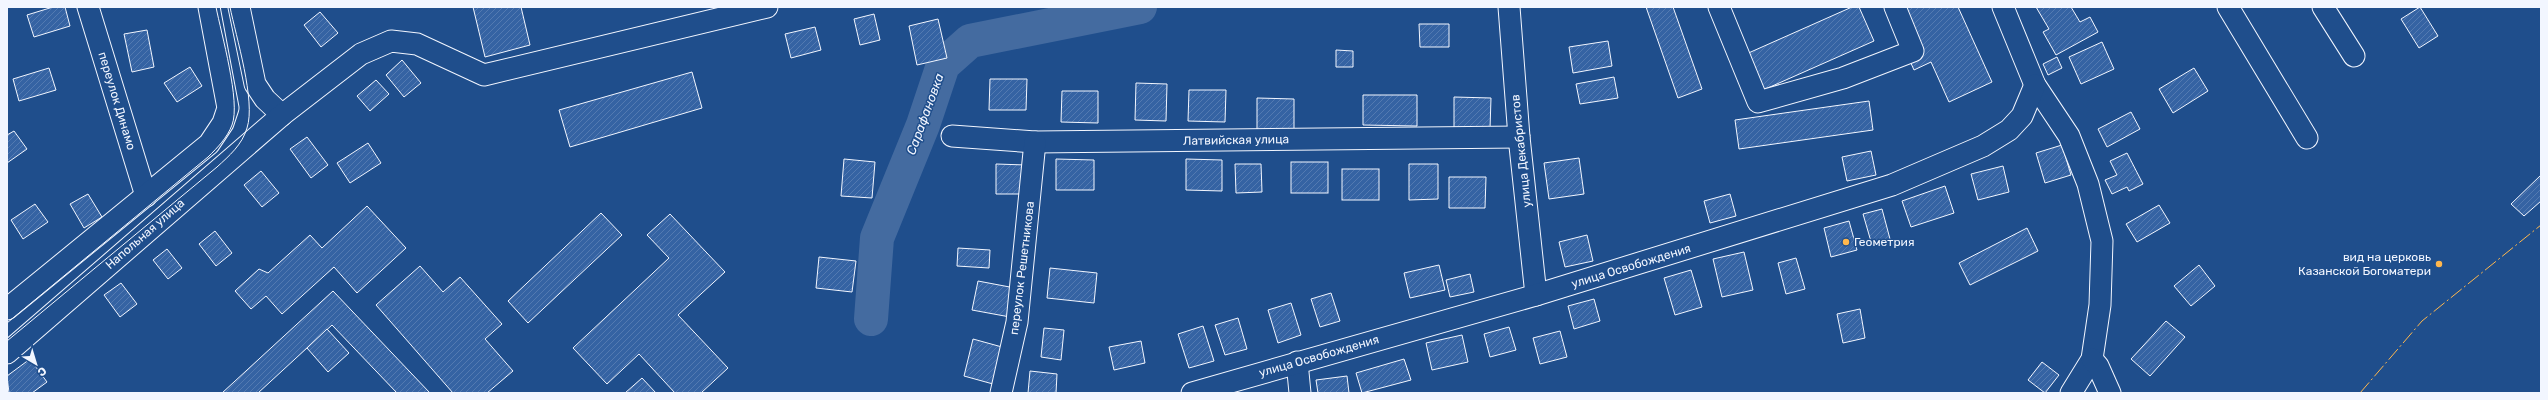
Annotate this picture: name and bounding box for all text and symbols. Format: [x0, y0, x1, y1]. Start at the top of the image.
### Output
street label: переулок Динамо [95, 50, 139, 152]
water label: Сарафановка [903, 71, 947, 157]
street label: улица Декабристов [1508, 94, 1534, 208]
street label: Латвийская улица [1183, 132, 1289, 148]
street label: Напольная улица [103, 196, 187, 272]
street label: переулок Решетникова [1007, 200, 1037, 336]
place label: Геометрия [1854, 235, 1914, 249]
marker: Геометрия [1841, 237, 1851, 247]
street label: улица Освобождения [1569, 241, 1693, 291]
place label: вид на церковь Казанской Богоматери [2298, 250, 2431, 278]
marker: вид на церковь Казанской Богоматери [2434, 259, 2444, 269]
street label: улица Освобождения [1257, 332, 1381, 380]
north arrow [16, 344, 56, 384]
text: С [35, 364, 49, 379]

